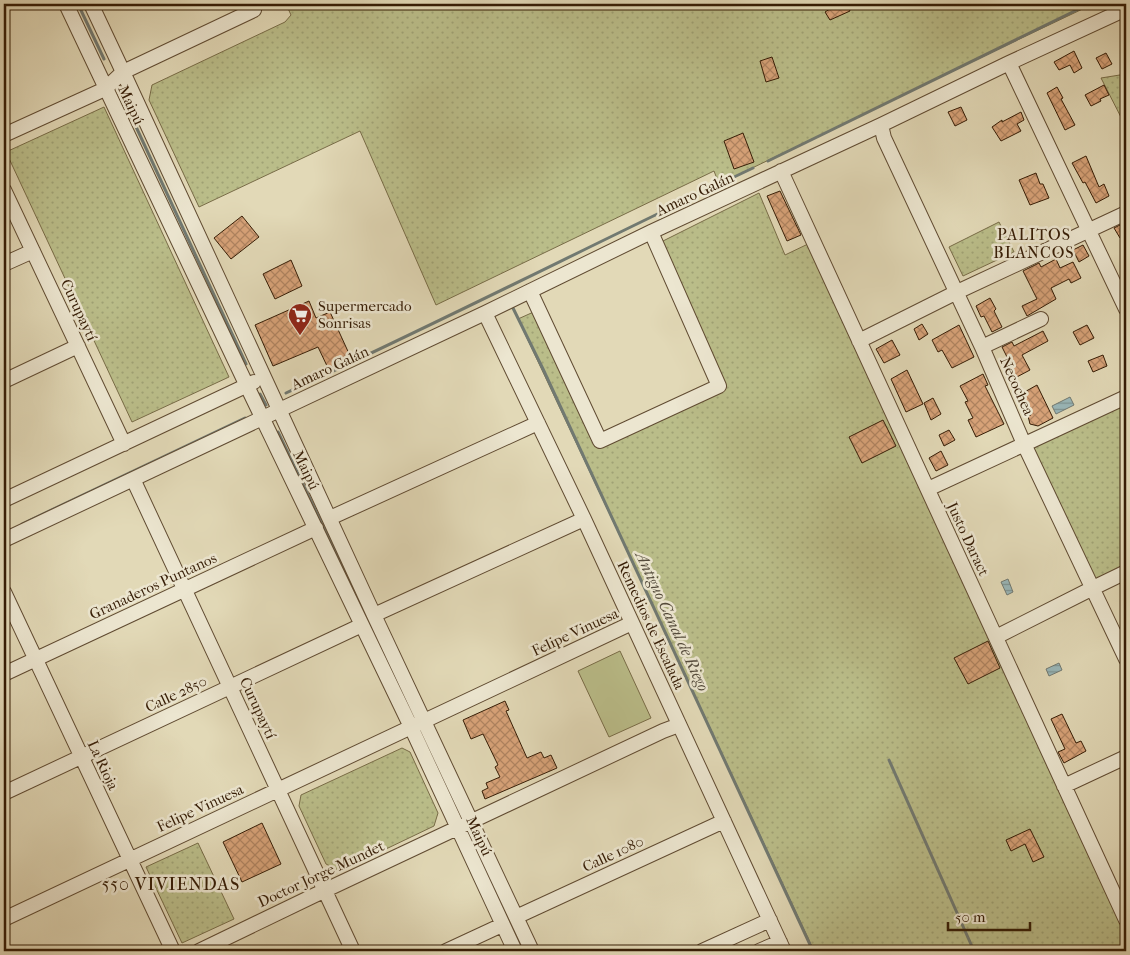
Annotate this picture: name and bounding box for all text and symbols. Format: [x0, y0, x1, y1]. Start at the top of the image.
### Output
street label: Maipú [114, 82, 148, 128]
street label: Amaro Galán [652, 168, 737, 220]
district label: PALITOS BLANCOS [993, 225, 1075, 262]
street label: Curupaytí [57, 276, 101, 344]
place label: Supermercado Sonrisas [318, 297, 412, 332]
supermarket icon: Supermercado Sonrisas [287, 302, 313, 336]
street label: Amaro Galán [287, 342, 372, 394]
street label: Necochea [996, 354, 1038, 419]
street label: Maipú [289, 447, 323, 493]
street label: Justo Daract [943, 498, 993, 579]
water label: Antiguo Canal de Riego [631, 547, 713, 694]
street label: Granaderos Puntanos [87, 548, 220, 623]
street label: Remedios de Escalada [613, 558, 689, 693]
street label: Felipe Vinuesa [529, 604, 622, 660]
street label: Calle 2850 [142, 672, 210, 716]
street label: Curupaytí [236, 674, 280, 742]
street label: La Rioja [84, 737, 123, 794]
street label: Felipe Vinuesa [154, 780, 247, 836]
street label: Maipú [462, 813, 496, 859]
street label: Calle 1080 [580, 832, 646, 876]
street label: Doctor Jorge Mundet [255, 837, 388, 911]
district label: 550 VIVIENDAS [102, 874, 240, 895]
scale bar [948, 900, 1030, 932]
text: 50 m [955, 908, 986, 926]

